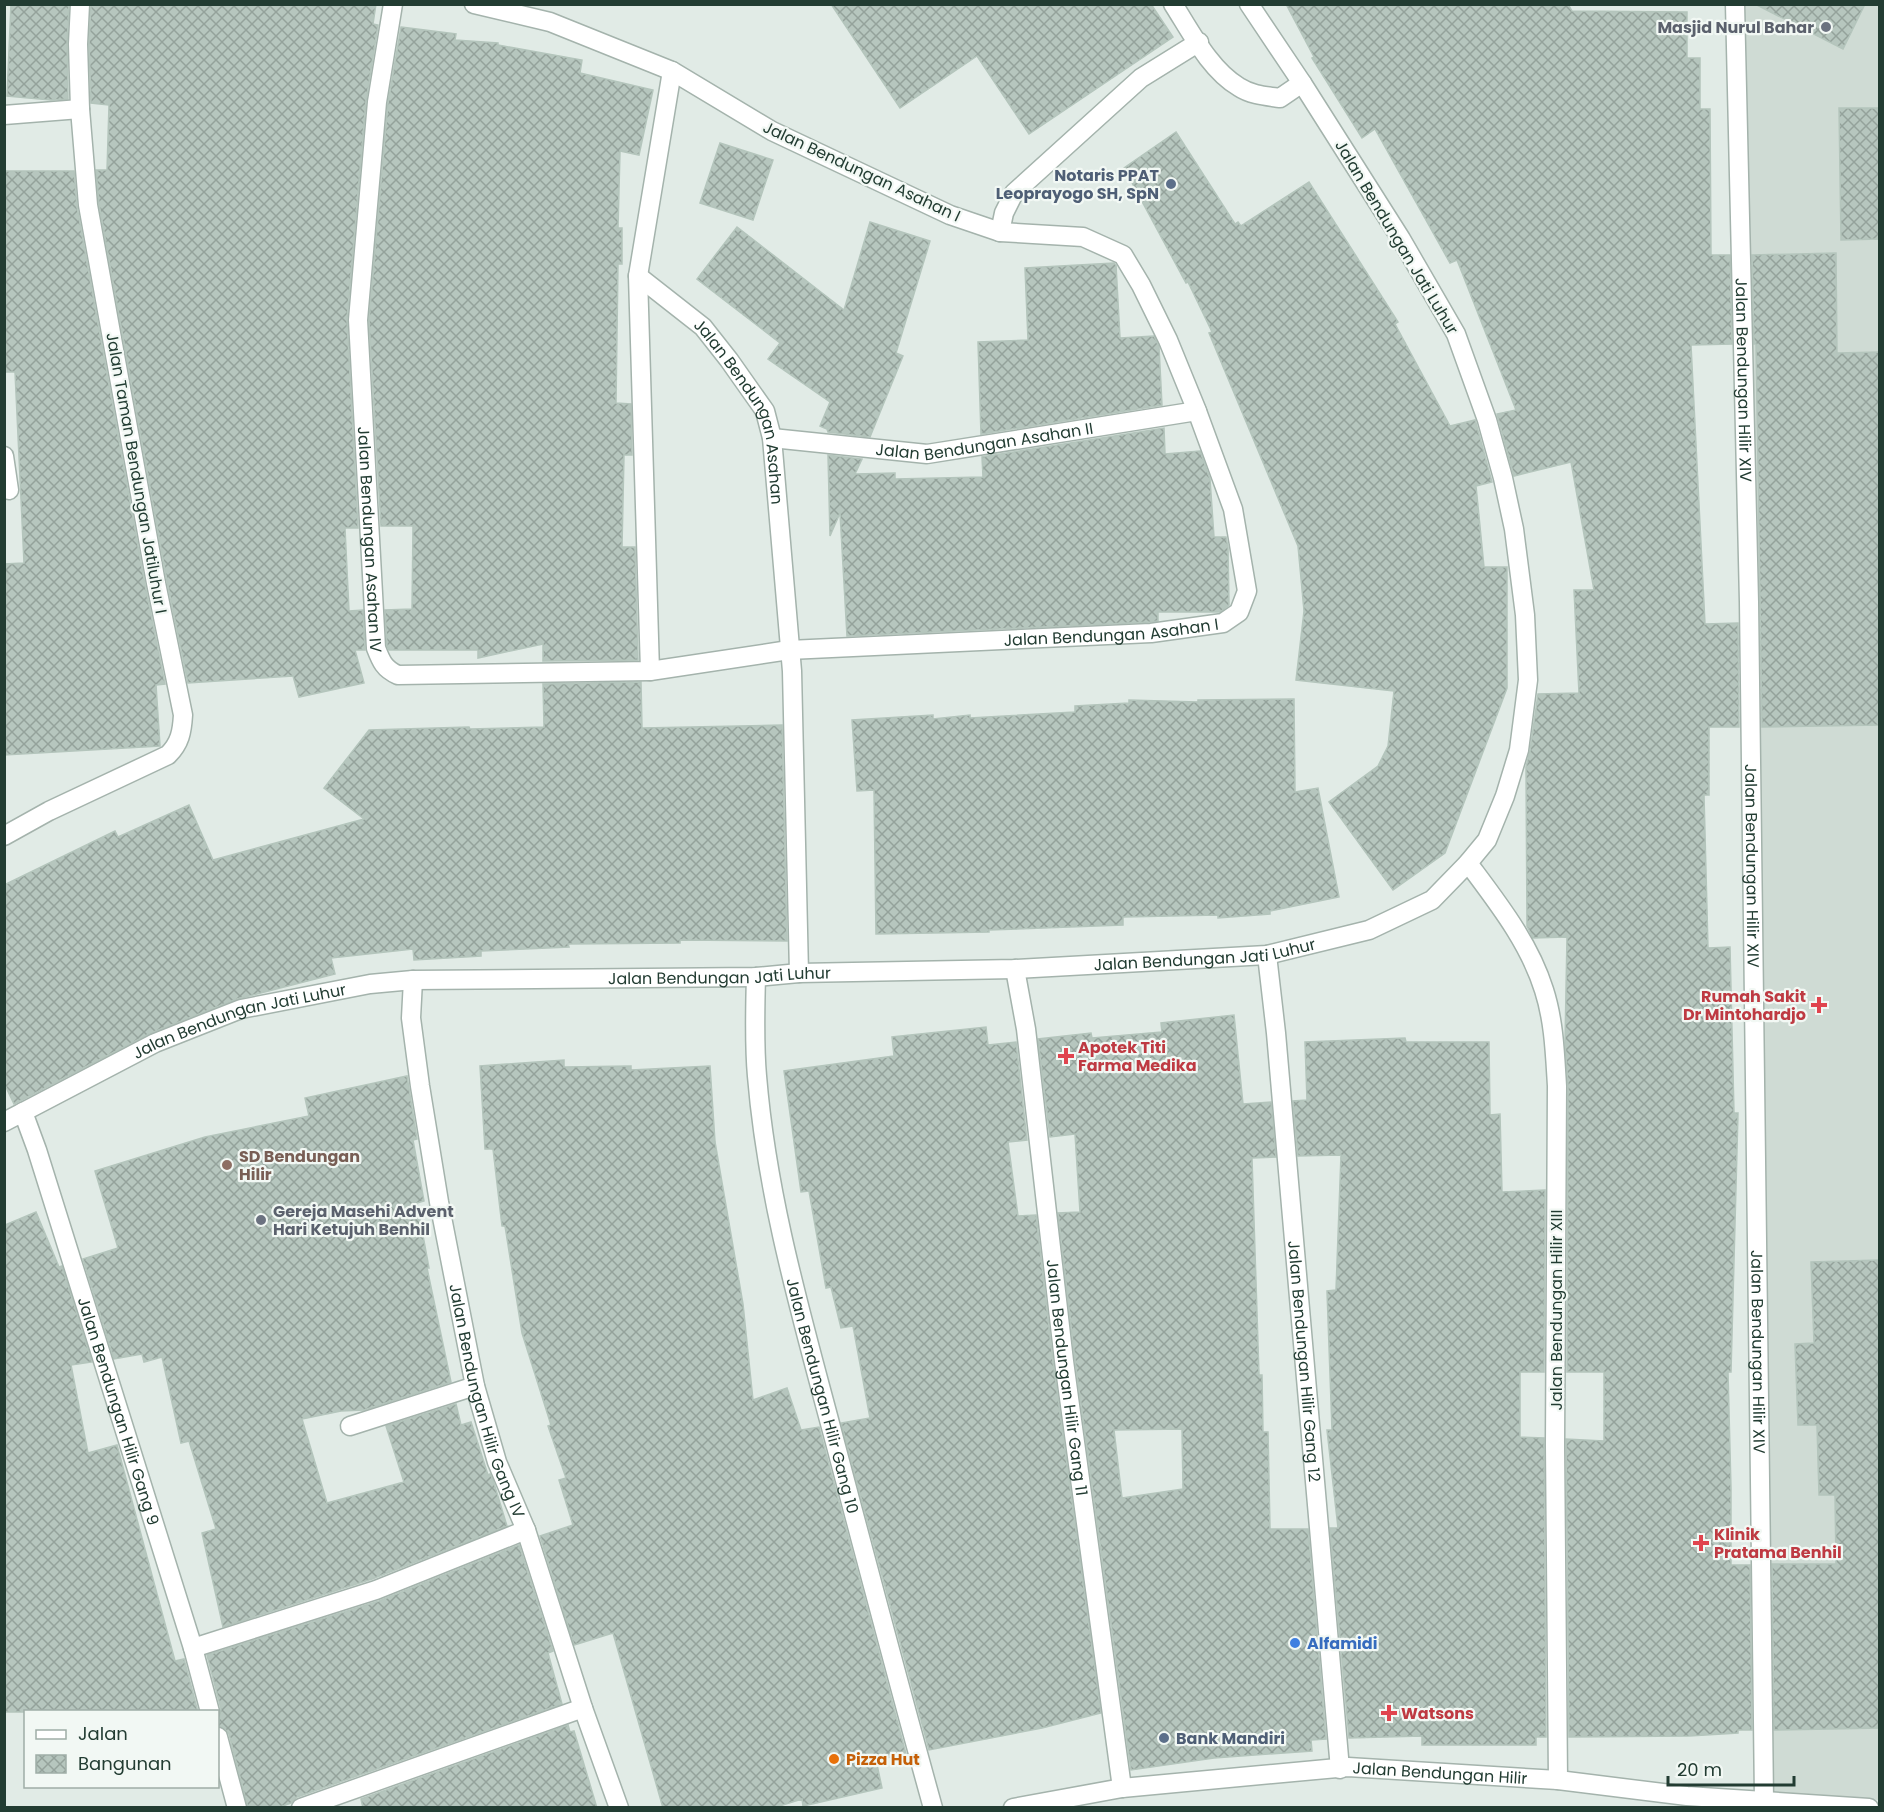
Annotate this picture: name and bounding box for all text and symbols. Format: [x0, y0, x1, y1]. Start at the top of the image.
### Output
place label: Masjid Nurul Bahar [1657, 16, 1814, 39]
marker: Masjid Nurul Bahar [1819, 20, 1833, 34]
street label: Jalan Bendungan Asahan I [759, 116, 964, 227]
street label: Jalan Bendungan Jati Luhur [1329, 136, 1464, 339]
place label: Notaris PPAT Leoprayogo SH, SpN [996, 164, 1160, 205]
marker: Notaris PPAT Leoprayogo SH, SpN [1164, 177, 1178, 191]
street label: Jalan Bendungan Hilir XIV [1729, 278, 1757, 482]
street label: Jalan Bendungan Asahan [689, 313, 789, 506]
street label: Jalan Taman Bendungan Jatiluhur I [100, 331, 173, 615]
street label: Jalan Bendungan Asahan II [874, 417, 1095, 466]
street label: Jalan Bendungan Asahan IV [352, 426, 387, 653]
street label: Jalan Bendungan Asahan I [1003, 613, 1220, 652]
street label: Jalan Bendungan Hilir XIV [1739, 764, 1765, 968]
street label: Jalan Bendungan Jati Luhur [1093, 933, 1318, 977]
street label: Jalan Bendungan Jati Luhur [608, 961, 831, 990]
street label: Jalan Bendungan Jati Luhur [129, 978, 348, 1065]
place label: Rumah Sakit Dr Mintohardjo [1683, 985, 1806, 1026]
marker: Rumah Sakit Dr Mintohardjo [1810, 996, 1828, 1014]
place label: Apotek Titi Farma Medika [1078, 1036, 1197, 1077]
marker: Apotek Titi Farma Medika [1059, 1049, 1073, 1063]
place label: SD Bendungan Hilir [239, 1145, 360, 1186]
marker: SD Bendungan Hilir [220, 1158, 234, 1172]
place label: Gereja Masehi Advent Hari Ketujuh Benhil [273, 1200, 454, 1241]
street label: Jalan Bendungan Hilir XIII [1545, 1210, 1568, 1410]
marker: Gereja Masehi Advent Hari Ketujuh Benhil [254, 1213, 268, 1227]
street label: Jalan Bendungan Hilir Gang 12 [1282, 1240, 1326, 1483]
street label: Jalan Bendungan Hilir XIV [1745, 1250, 1771, 1454]
street label: Jalan Bendungan Hilir Gang 11 [1040, 1258, 1093, 1497]
street label: Jalan Bendungan Hilir Gang 10 [780, 1276, 864, 1516]
street label: Jalan Bendungan Hilir Gang IV [443, 1282, 531, 1522]
street label: Jalan Bendungan Hilir Gang 9 [72, 1294, 165, 1528]
place label: Klinik Pratama Benhil [1714, 1523, 1842, 1564]
marker: Klinik Pratama Benhil [1692, 1534, 1710, 1552]
place label: Alfamidi [1307, 1632, 1377, 1655]
marker: Alfamidi [1288, 1636, 1302, 1650]
place label: Watsons [1401, 1702, 1474, 1725]
marker: Watsons [1382, 1706, 1396, 1720]
legend [24, 1710, 219, 1788]
text: Jalan [78, 1721, 128, 1746]
place label: Bank Mandiri [1176, 1727, 1285, 1750]
marker: Bank Mandiri [1157, 1731, 1171, 1745]
place label: Pizza Hut [846, 1748, 920, 1771]
scale bar [1668, 1749, 1794, 1787]
text: Bangunan [78, 1751, 172, 1776]
marker: Pizza Hut [827, 1752, 841, 1766]
street label: Jalan Bendungan Hilir [1352, 1756, 1528, 1790]
text: 20 m [1677, 1757, 1722, 1782]

